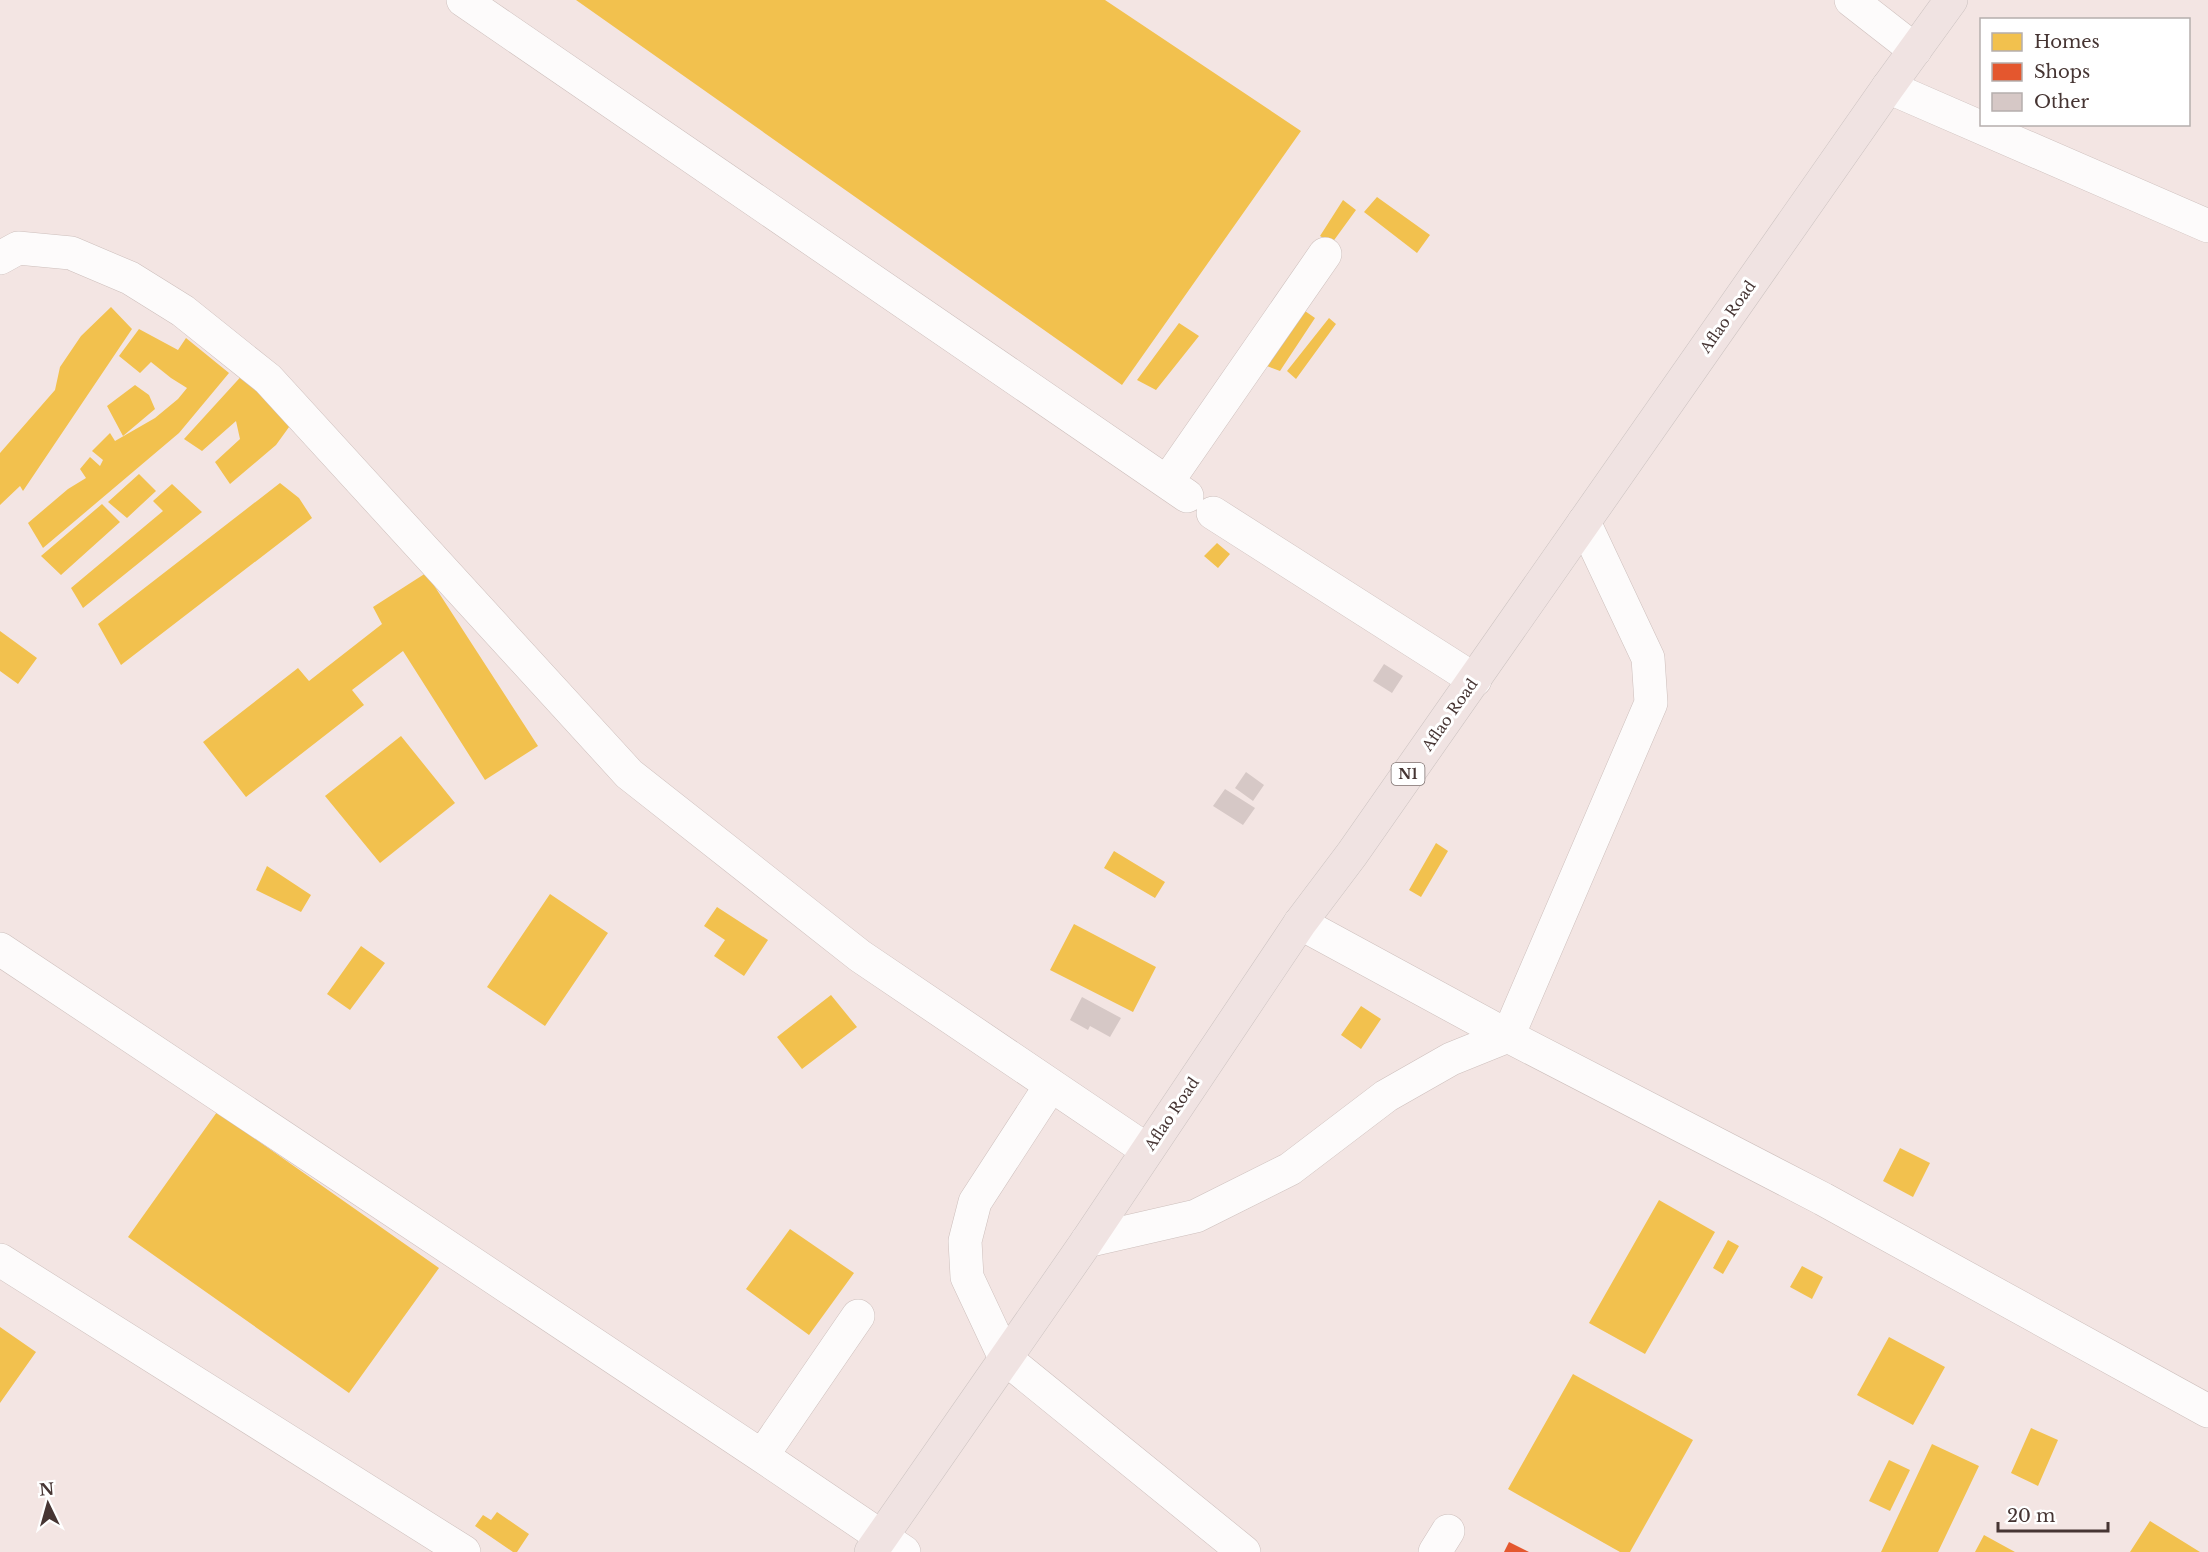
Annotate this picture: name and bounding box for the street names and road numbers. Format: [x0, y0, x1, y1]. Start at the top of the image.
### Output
street label: Aflao Road [1695, 277, 1759, 357]
street label: Aflao Road [1417, 675, 1481, 755]
road number: N1 [1392, 763, 1424, 785]
street label: Aflao Road [1140, 1074, 1203, 1155]

